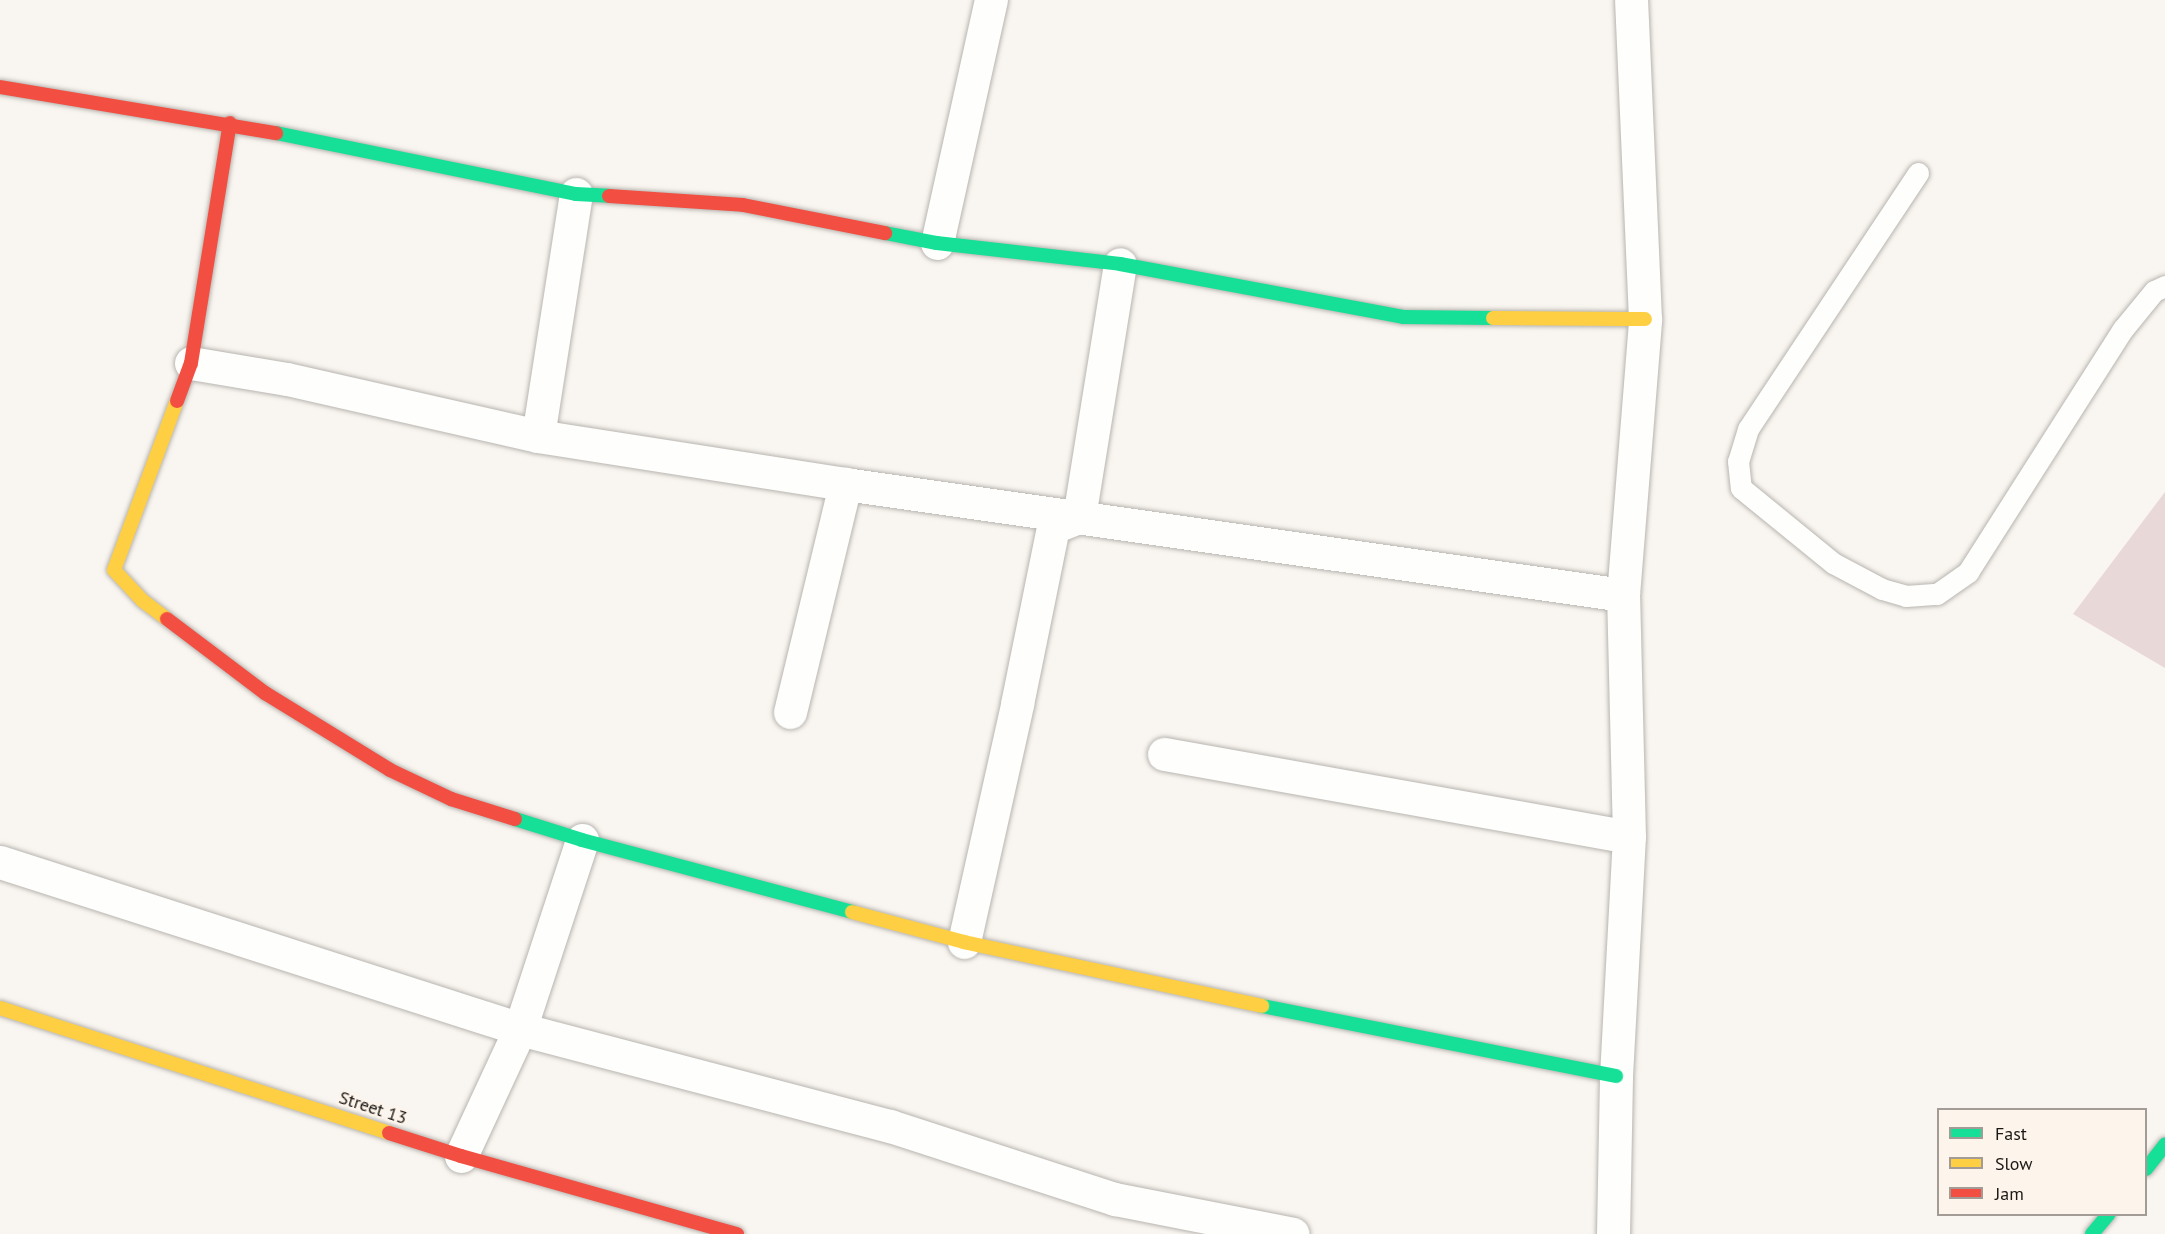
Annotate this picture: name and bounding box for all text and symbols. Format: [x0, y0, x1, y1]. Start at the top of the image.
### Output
street label: Street 13 [336, 1087, 410, 1129]
legend [1937, 1108, 2147, 1216]
text: Fast [1995, 1122, 2027, 1145]
text: Slow [1995, 1152, 2033, 1175]
text: Jam [1995, 1182, 2024, 1205]

